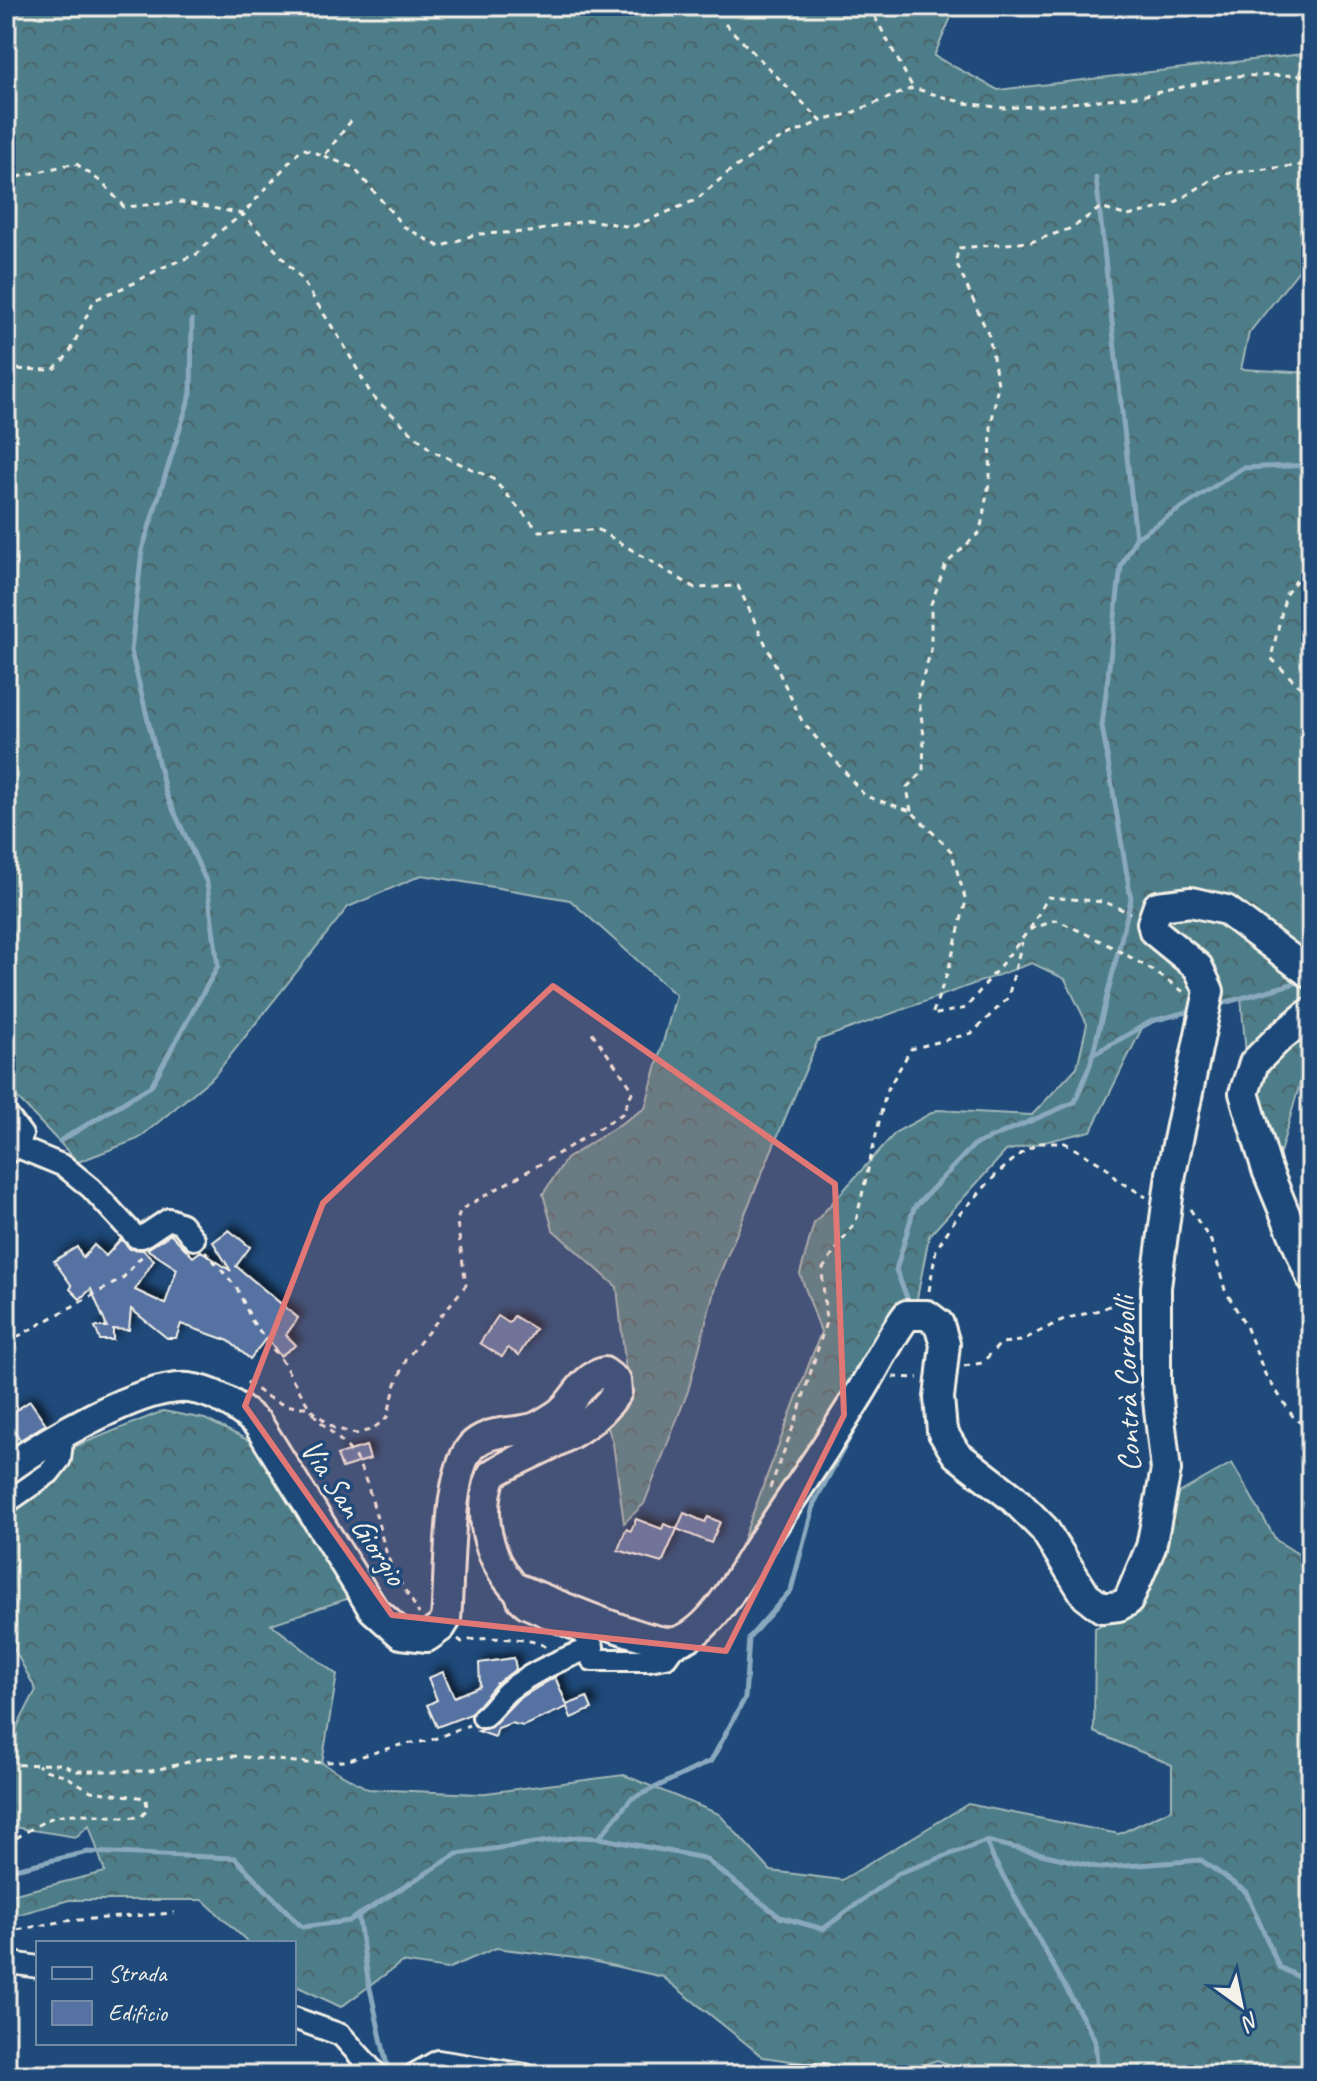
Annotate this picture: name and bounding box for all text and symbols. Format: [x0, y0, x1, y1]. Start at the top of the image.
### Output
street label: Contrà Corobolli [1103, 1291, 1150, 1473]
street label: Via San Giorgio [291, 1431, 417, 1595]
legend [36, 1941, 296, 2045]
text: Strada [108, 1958, 168, 1988]
north arrow [1201, 1965, 1281, 2045]
text: Edificio [108, 1998, 169, 2028]
text: N [1235, 2005, 1265, 2038]

